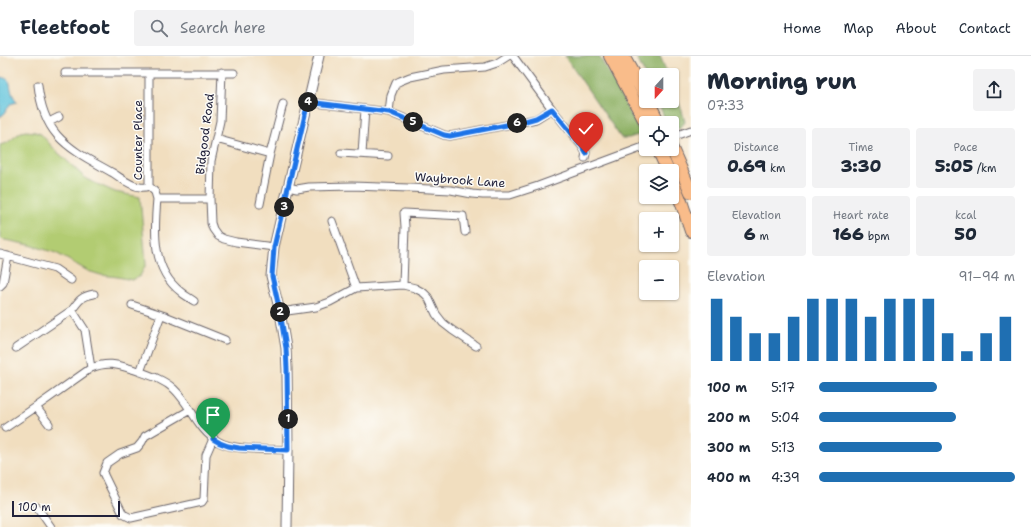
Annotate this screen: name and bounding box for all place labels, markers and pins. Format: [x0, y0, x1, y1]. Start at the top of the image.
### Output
pin: 4 [298, 92, 318, 112]
pin: 5 [403, 112, 423, 132]
pin [569, 112, 603, 153]
pin: 6 [507, 113, 527, 133]
pin: 3 [274, 197, 294, 217]
pin: 2 [270, 302, 290, 322]
pin [196, 398, 230, 439]
pin: 1 [278, 409, 298, 429]

